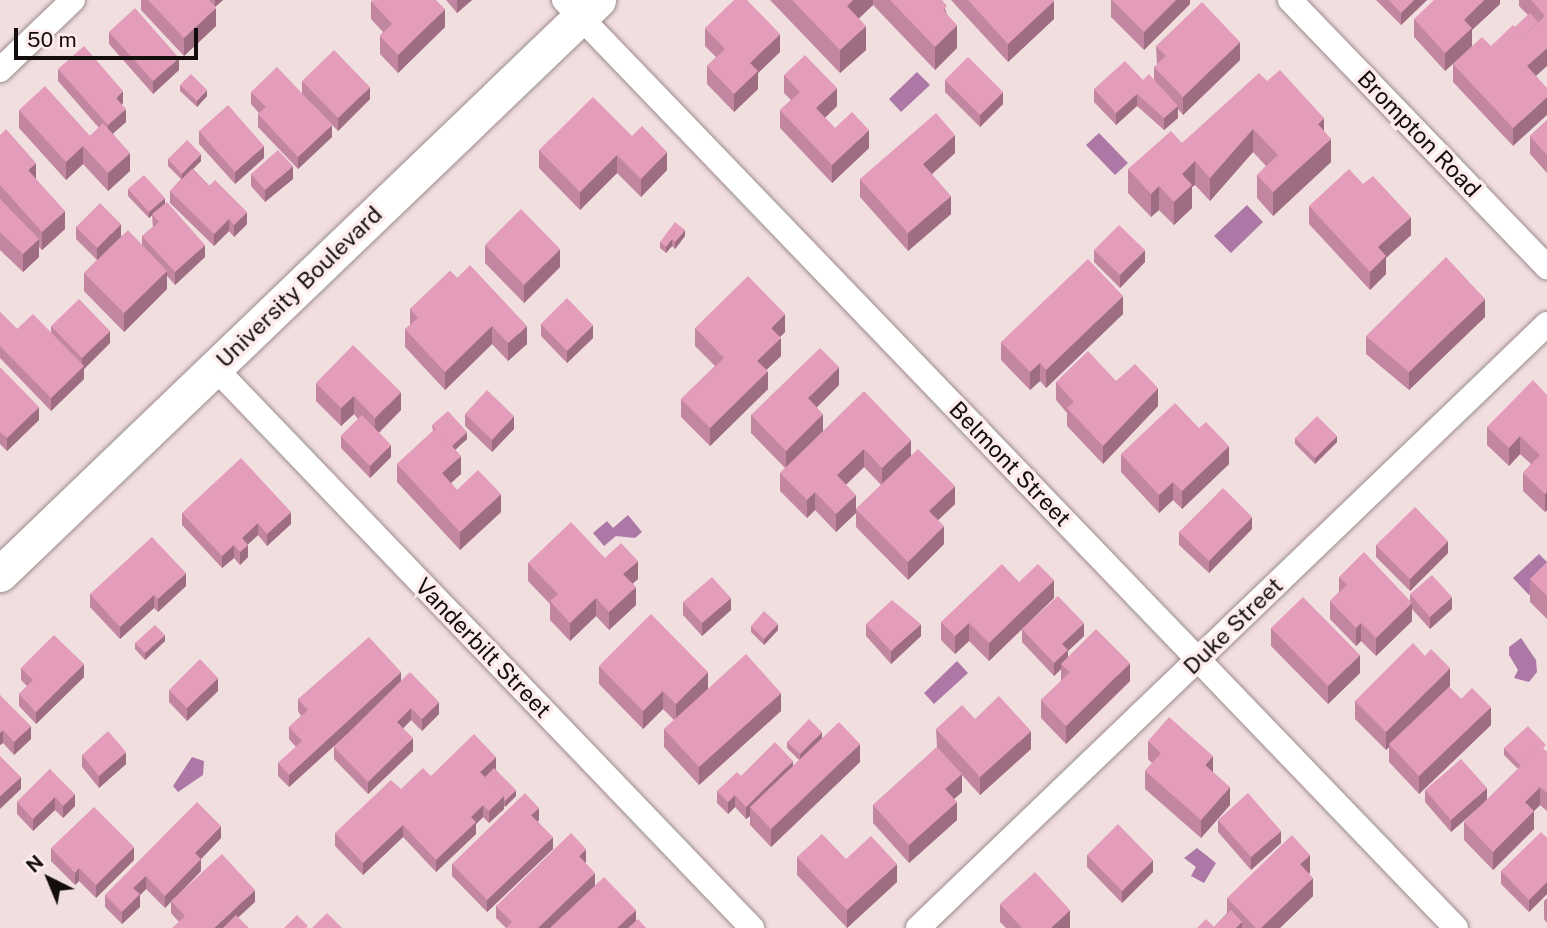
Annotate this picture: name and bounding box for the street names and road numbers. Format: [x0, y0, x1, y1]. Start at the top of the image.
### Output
street label: Brompton Road [1352, 65, 1486, 203]
street label: University Boulevard [210, 201, 388, 373]
street label: Belmont Street [944, 396, 1076, 532]
street label: Vanderbilt Street [409, 572, 557, 724]
street label: Duke Street [1178, 572, 1288, 680]

